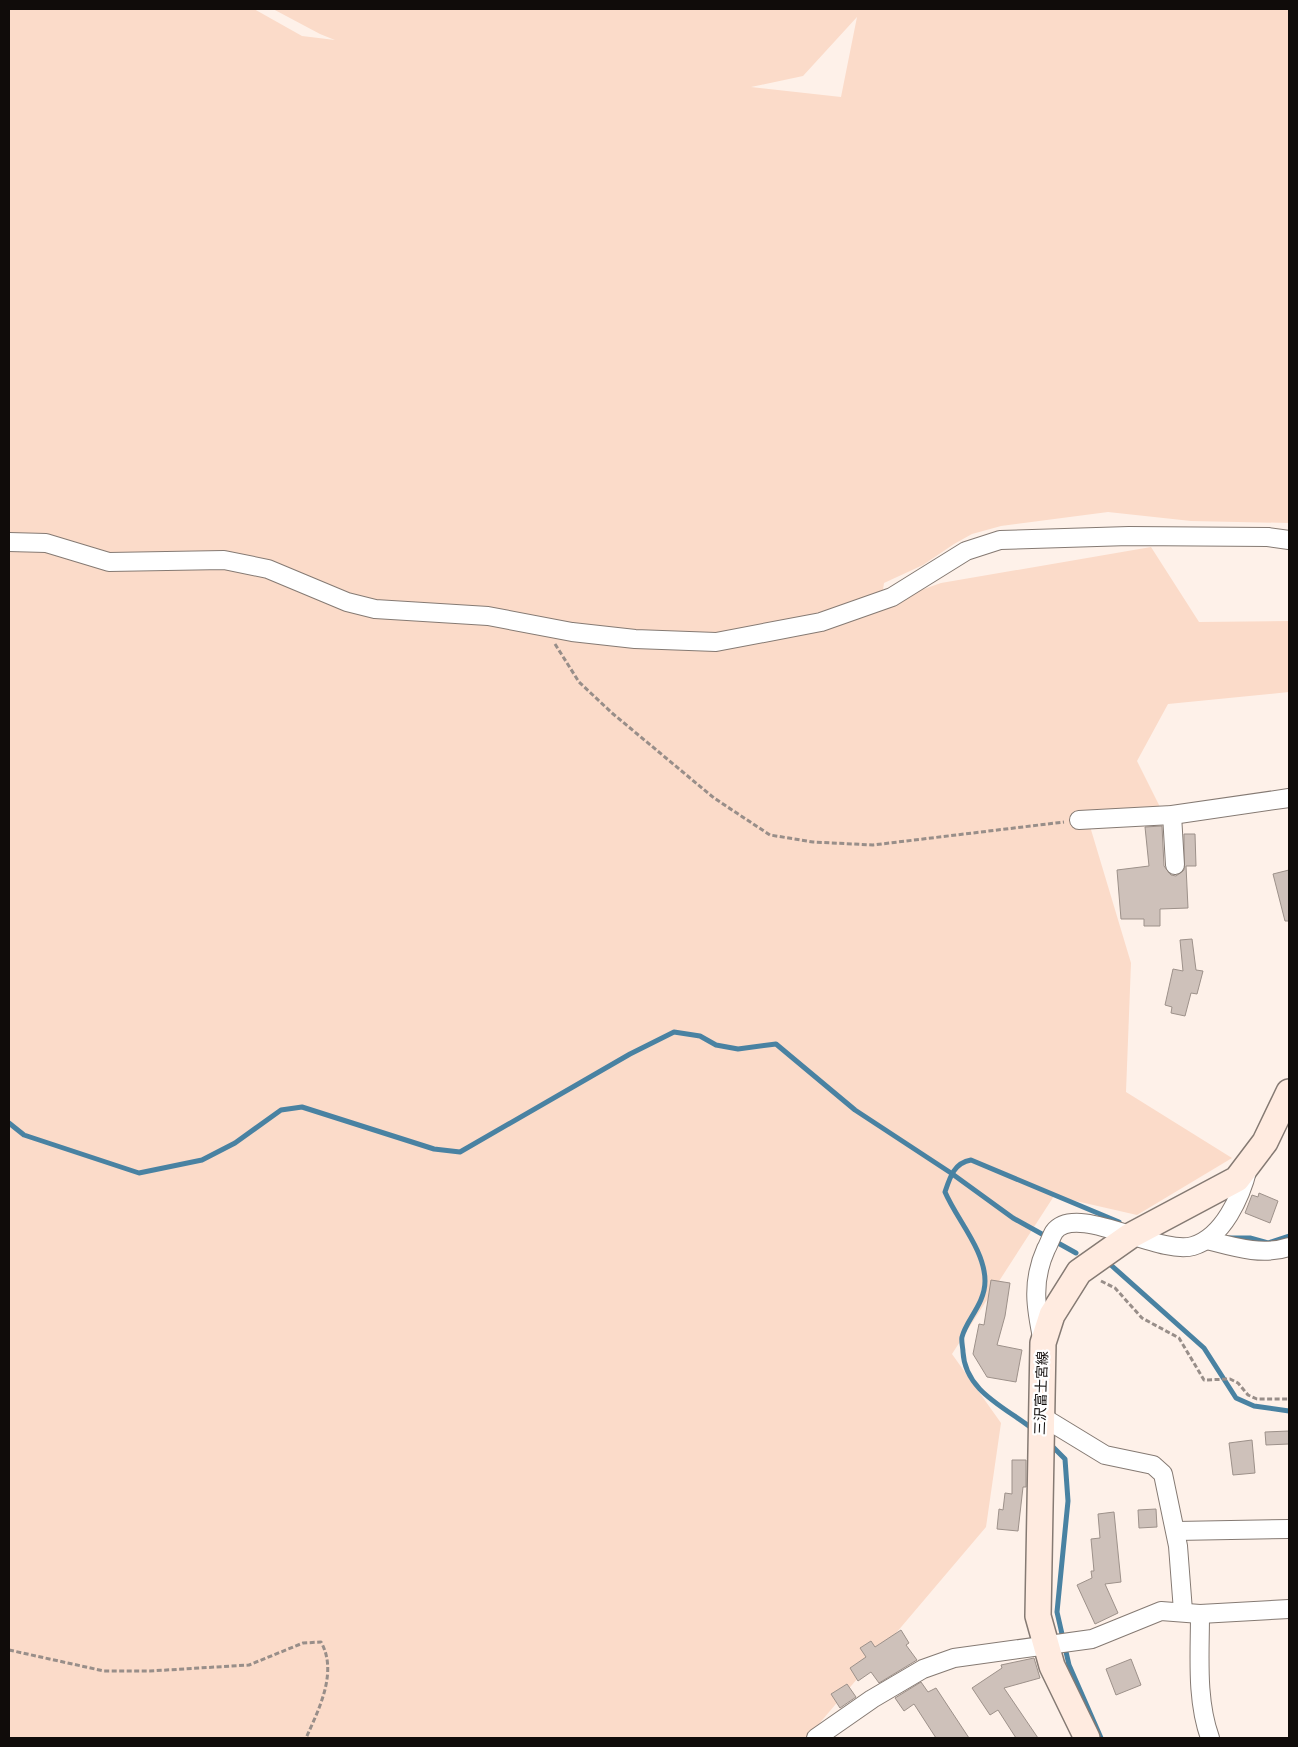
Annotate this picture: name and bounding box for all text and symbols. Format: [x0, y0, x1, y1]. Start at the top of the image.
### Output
street label: 三沢富士宮線 [1032, 1351, 1050, 1435]

